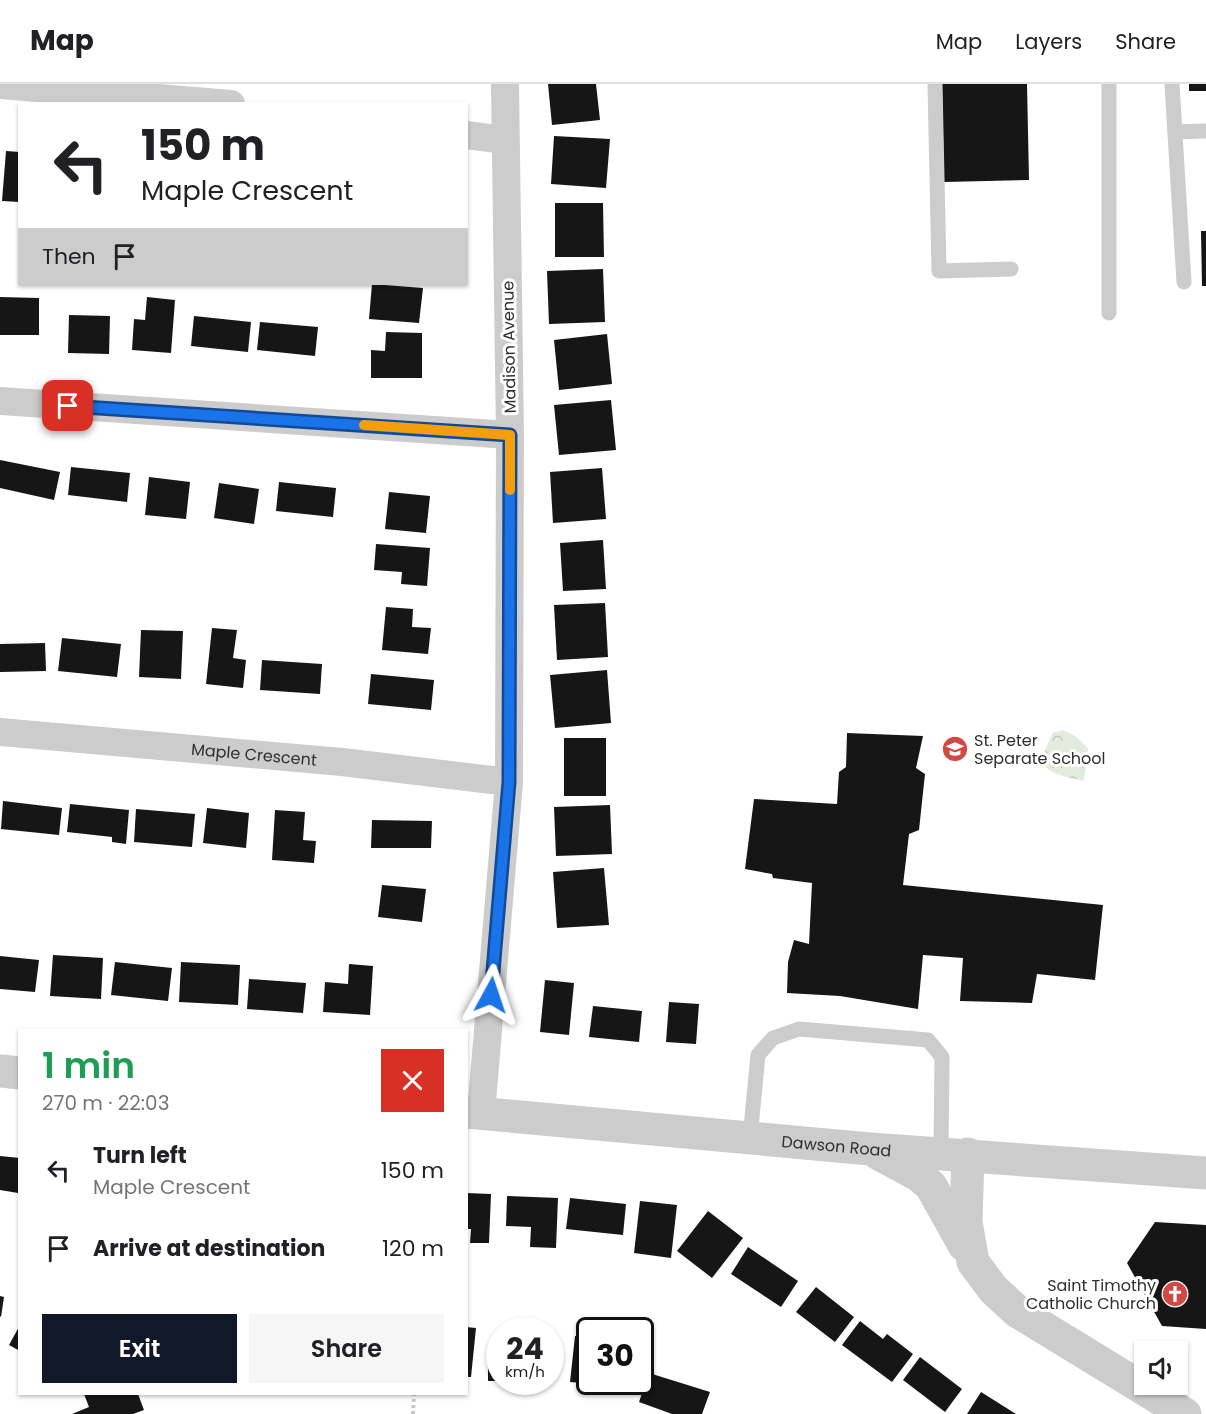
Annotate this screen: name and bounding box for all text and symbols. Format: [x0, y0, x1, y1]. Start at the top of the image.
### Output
text: Map [30, 21, 94, 60]
text: Map [936, 27, 982, 56]
text: Layers [1015, 27, 1082, 56]
text: Share [1115, 27, 1176, 56]
text: 150 m [141, 116, 265, 175]
icon: left [42, 126, 120, 204]
text: Maple Crescent [141, 172, 353, 209]
icon: arrive [108, 240, 141, 273]
text: Then [42, 241, 96, 272]
street label: Madison Avenue [496, 280, 522, 413]
pin [42, 380, 93, 431]
icon: arrive [51, 389, 84, 422]
place label: St. Peter Separate School [974, 729, 1106, 770]
school or university icon: St. Peter Separate School [940, 734, 970, 764]
street label: Maple Crescent [190, 737, 318, 771]
position arrow [459, 963, 523, 1027]
text: 1 min [42, 1040, 135, 1091]
button: close [381, 1049, 444, 1112]
text: 270 m · 22:03 [42, 1089, 169, 1117]
street label: Dawson Road [781, 1129, 892, 1162]
text: Turn left [93, 1140, 187, 1171]
icon: left [42, 1154, 75, 1187]
text: 150 m [381, 1155, 444, 1186]
text: Maple Crescent [93, 1173, 250, 1201]
icon: arrive [42, 1232, 75, 1265]
text: Arrive at destination [93, 1233, 325, 1264]
text: 120 m [382, 1233, 444, 1264]
place label: Saint Timothy Catholic Church [1026, 1274, 1156, 1315]
church icon: Saint Timothy Catholic Church [1160, 1279, 1190, 1309]
button: Exit [42, 1314, 237, 1383]
button: Share [249, 1314, 444, 1383]
speed limit sign: 30 [576, 1317, 654, 1395]
text: 24 [506, 1327, 544, 1370]
map controls [1134, 1341, 1188, 1395]
button: sound [1134, 1341, 1188, 1395]
text: km/h [505, 1361, 545, 1382]

